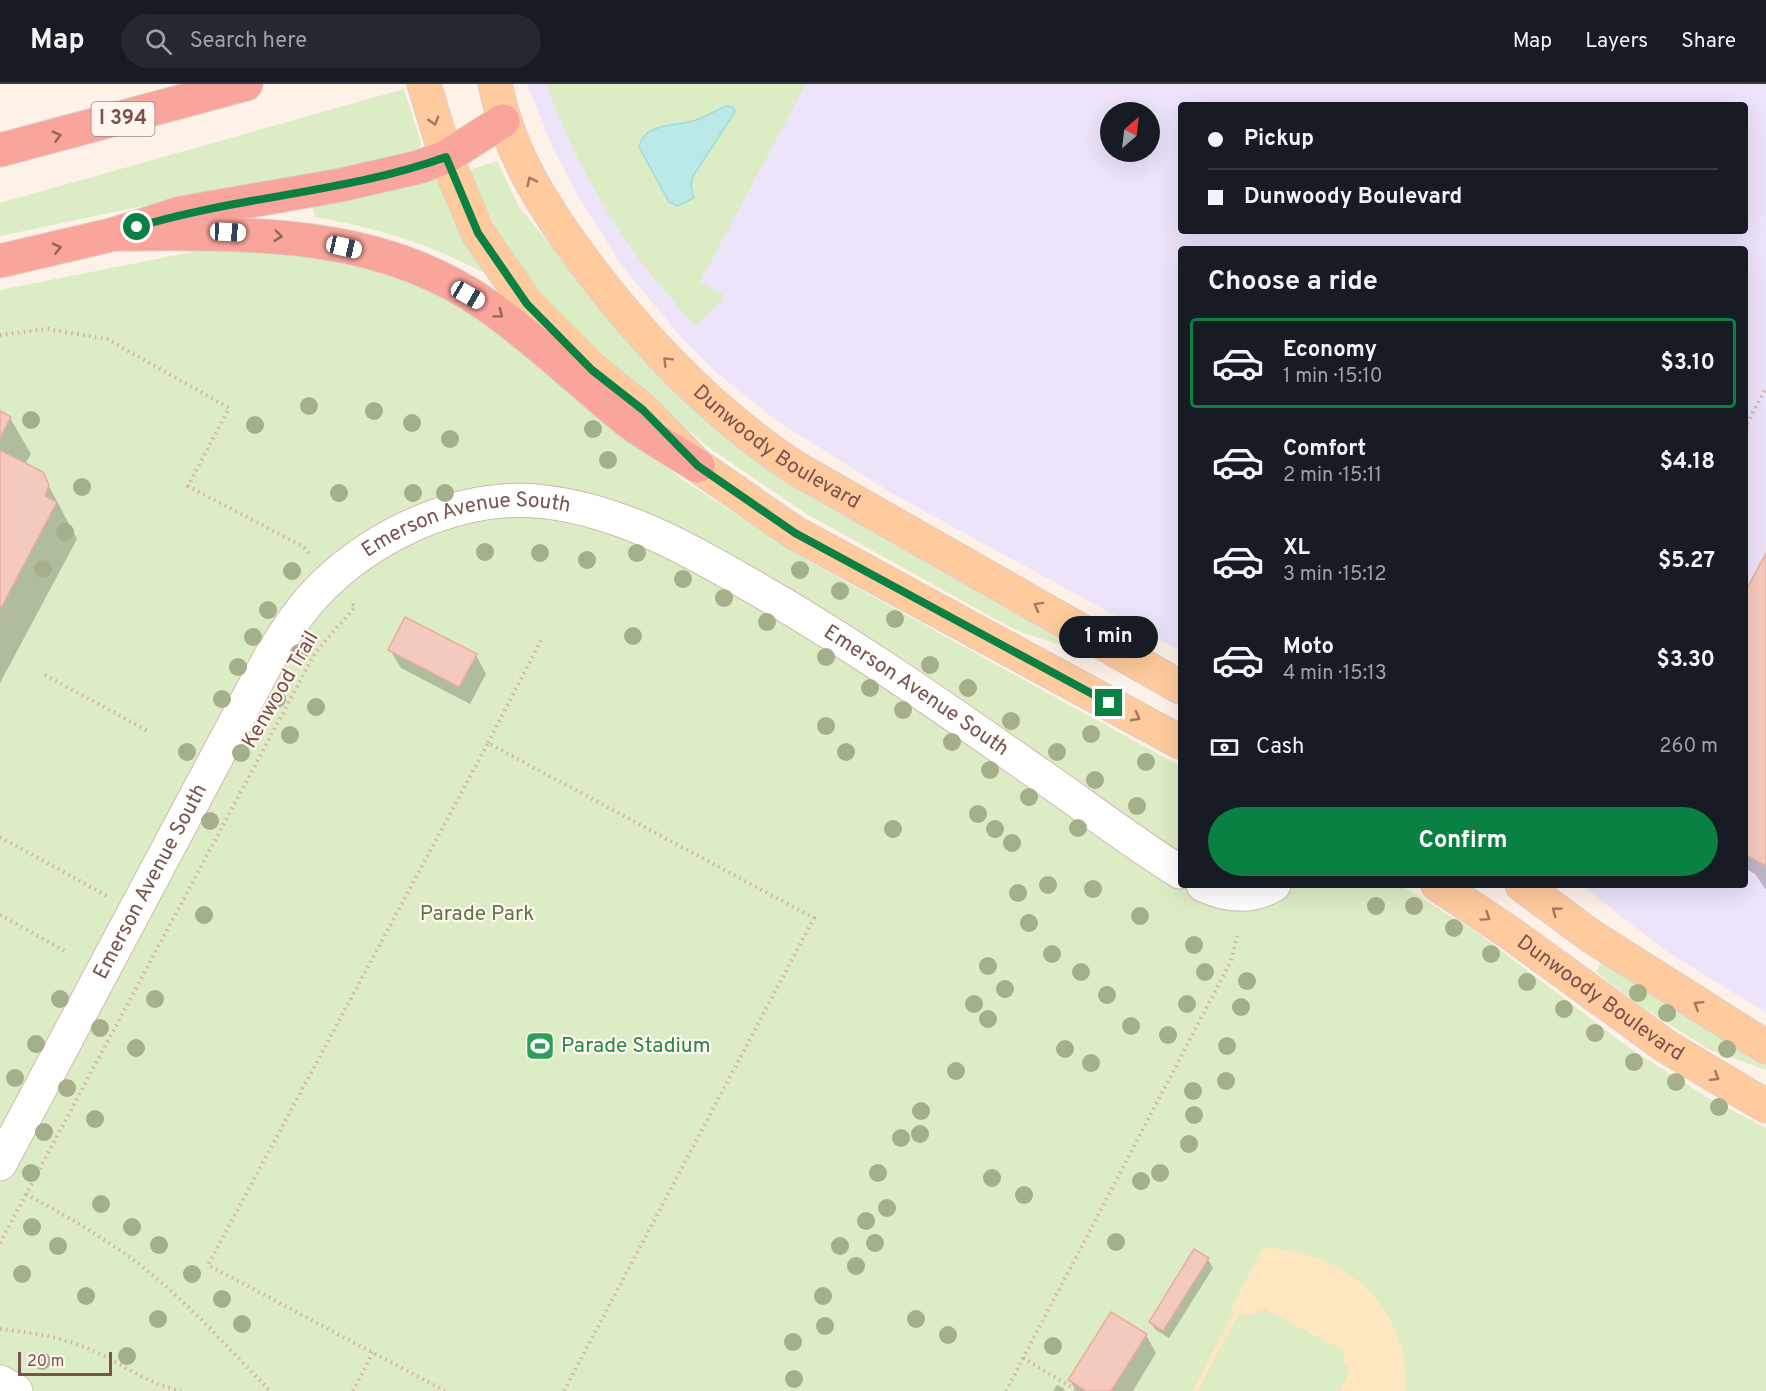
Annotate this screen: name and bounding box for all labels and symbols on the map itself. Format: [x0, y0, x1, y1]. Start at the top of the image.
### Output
road number: I 394 [92, 102, 154, 136]
north arrow [1100, 102, 1160, 162]
one-way arrow [427, 115, 439, 126]
one-way arrow [52, 131, 62, 144]
one-way arrow [526, 176, 538, 187]
route start [123, 213, 150, 240]
car [210, 222, 246, 242]
one-way arrow [273, 229, 283, 242]
car [324, 234, 364, 260]
one-way arrow [52, 242, 62, 255]
car [448, 278, 488, 312]
one-way arrow [492, 307, 503, 318]
one-way arrow [663, 358, 674, 369]
street label: Dunwoody Boulevard [687, 379, 865, 516]
street label: Emerson Avenue South [357, 487, 573, 564]
one-way arrow [1034, 602, 1044, 613]
callout: 1 min [1060, 616, 1158, 658]
street label: Emerson Avenue South [819, 619, 1014, 763]
street label: Kenwood Trail [236, 626, 326, 754]
route end [1095, 689, 1122, 716]
one-way arrow [1130, 710, 1140, 721]
street label: Emerson Avenue South [87, 779, 213, 984]
park label: Parade Park [420, 901, 534, 928]
one-way arrow [1552, 907, 1563, 918]
one-way arrow [1480, 910, 1491, 921]
street label: Dunwoody Boulevard [1511, 929, 1689, 1067]
one-way arrow [1694, 1001, 1705, 1012]
sports icon: Parade Stadium [524, 1030, 556, 1062]
place label: Parade Stadium [561, 1033, 711, 1060]
one-way arrow [1709, 1070, 1719, 1082]
scale bar [18, 1349, 112, 1376]

